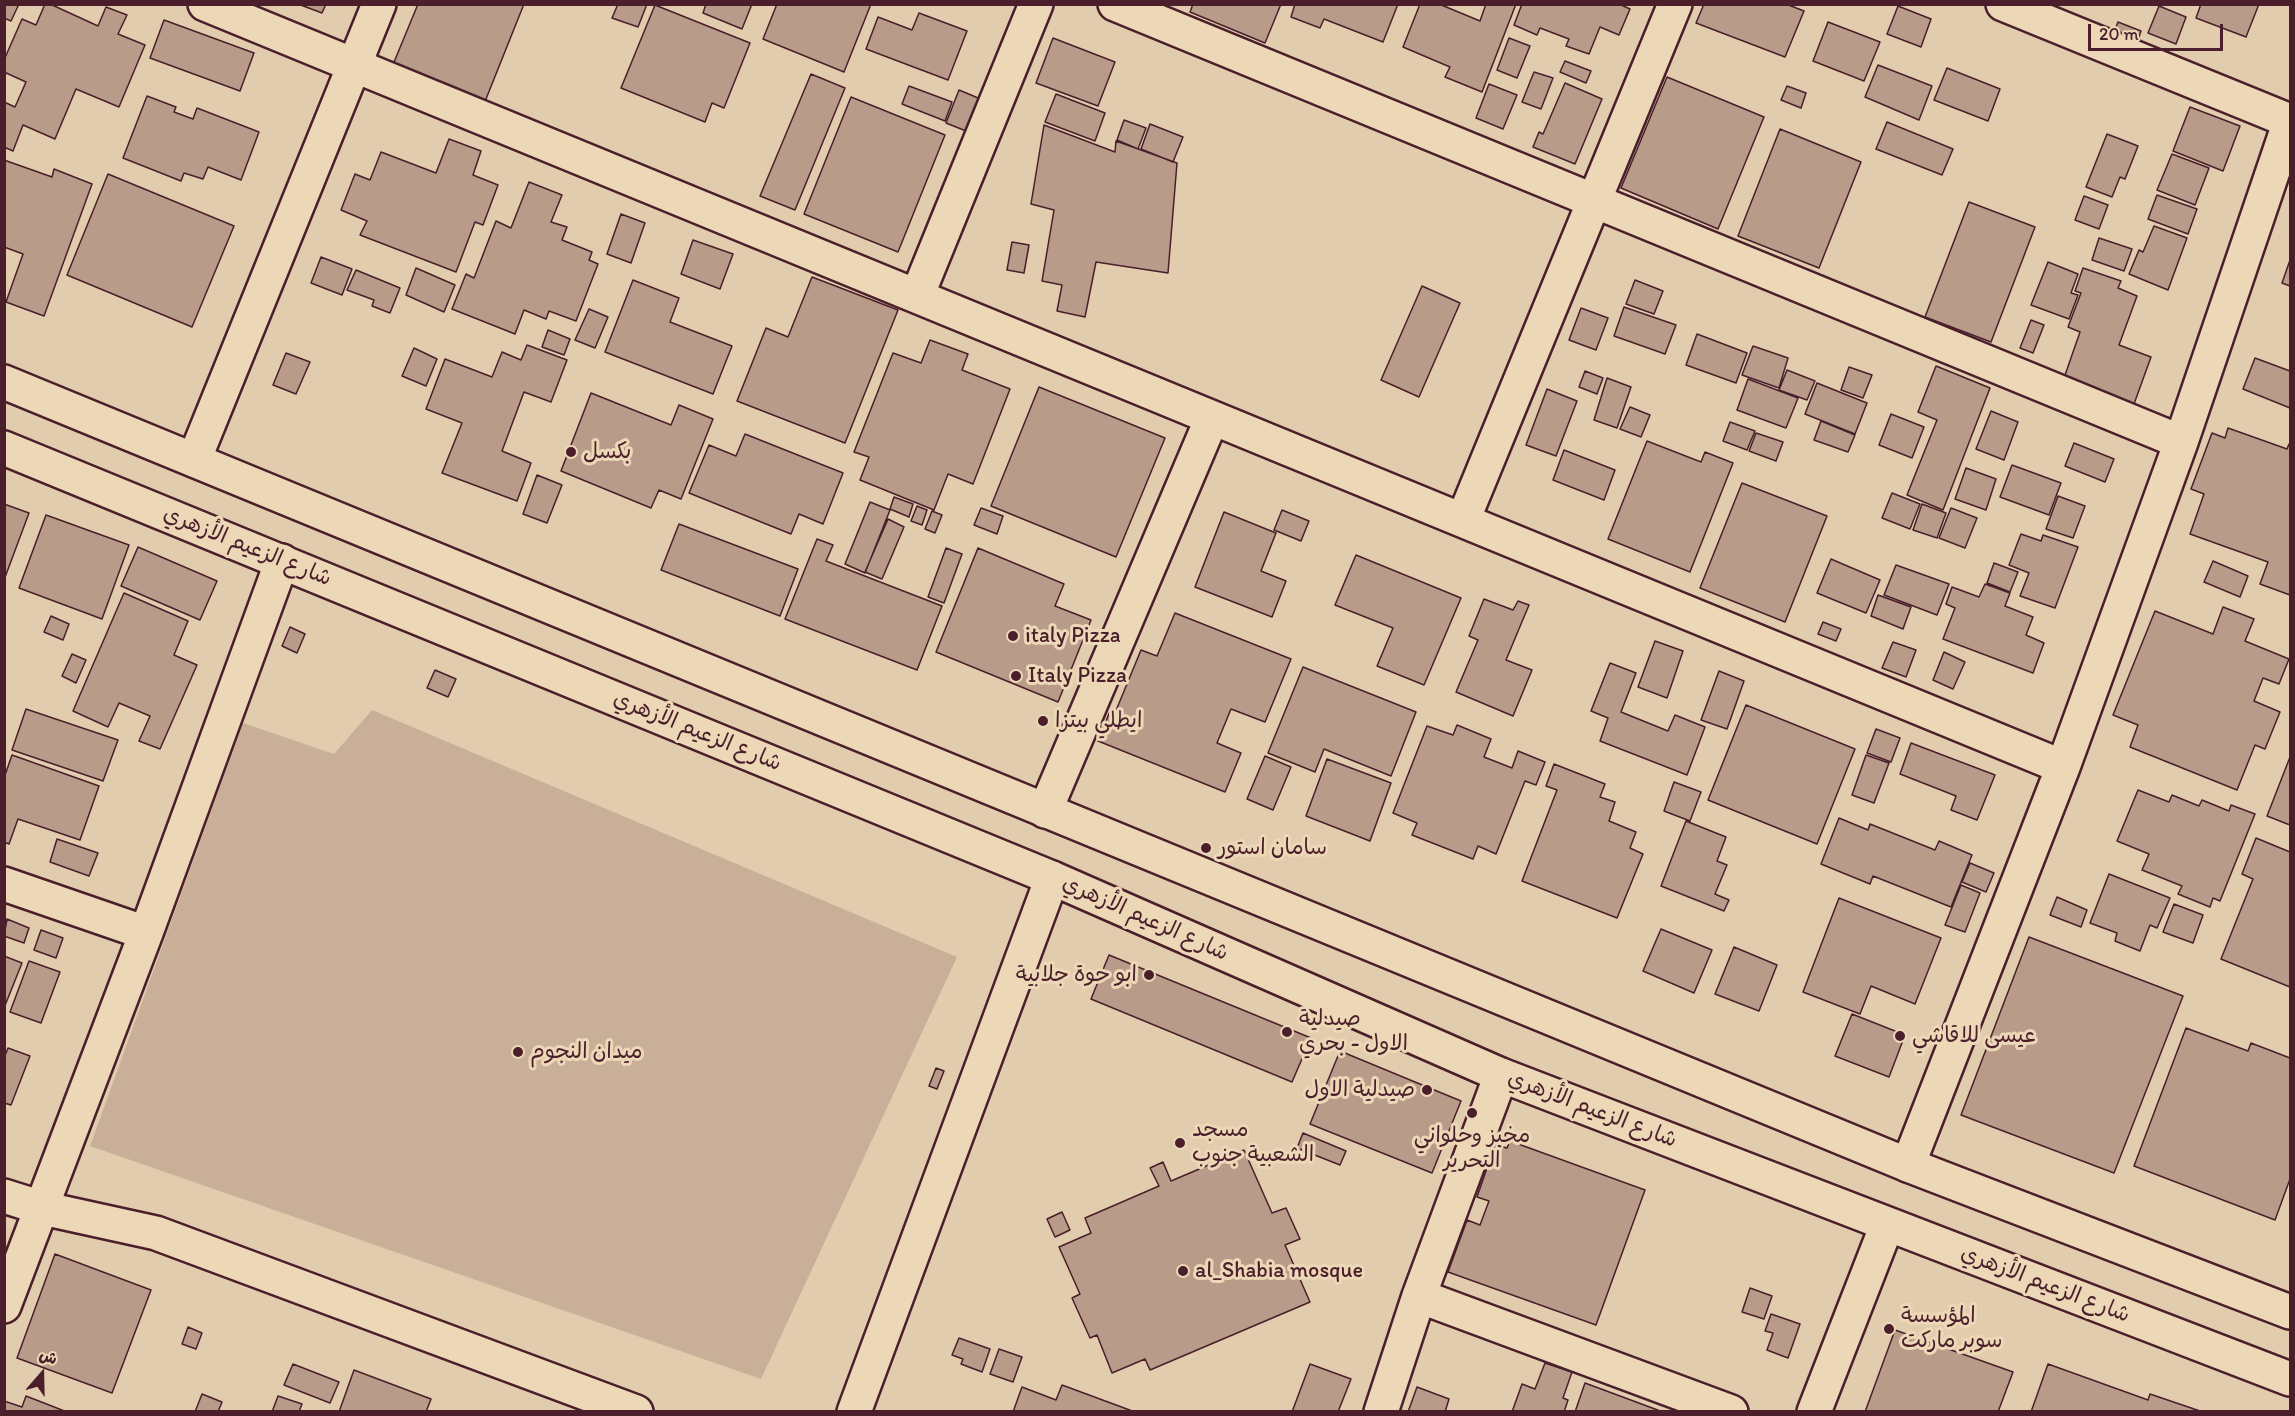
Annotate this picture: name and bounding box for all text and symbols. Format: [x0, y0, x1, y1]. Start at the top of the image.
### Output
scale bar [2091, 12, 2226, 50]
text: 20 m [2099, 23, 2139, 45]
place label: بكسل [583, 439, 631, 465]
marker: بكسل [564, 445, 578, 459]
street label: شارع الزعيم الأزهري [159, 501, 335, 593]
place label: italy Pizza [1025, 623, 1121, 649]
marker: italy Pizza [1006, 629, 1020, 643]
place label: Italy Pizza [1028, 663, 1127, 689]
marker: Italy Pizza [1009, 669, 1023, 683]
street label: شارع الزعيم الأزهري [609, 686, 785, 778]
place label: ايطلي بيتزا [1055, 708, 1142, 734]
marker: ايطلي بيتزا [1036, 714, 1050, 728]
place label: سامان استور [1218, 835, 1327, 861]
marker: سامان استور [1199, 841, 1213, 855]
street label: شارع الزعيم الأزهري [1058, 871, 1232, 967]
place label: ابو حوة جلابية [1016, 962, 1137, 988]
marker: ابو حوة جلابية [1142, 968, 1156, 982]
place label: صيدلية الاول - بحري [1299, 1006, 1408, 1058]
place label: عيسى للاقاشي [1912, 1023, 2036, 1049]
marker: صيدلية الاول - بحري [1280, 1025, 1294, 1039]
marker: عيسى للاقاشي [1893, 1029, 1907, 1043]
place label: ميدان النجوم [530, 1039, 643, 1065]
marker: ميدان النجوم [511, 1045, 525, 1059]
street label: شارع الزعيم الأزهري [1504, 1066, 1680, 1154]
place label: صيدلية الاول [1305, 1077, 1415, 1103]
marker: صيدلية الاول [1420, 1083, 1434, 1097]
marker: مخبز وحلواني التحرير [1465, 1106, 1479, 1120]
place label: مسجد الشعبية جنوب [1192, 1117, 1314, 1168]
place label: مخبز وحلواني التحرير [1414, 1123, 1530, 1174]
marker: مسجد الشعبية جنوب [1173, 1136, 1187, 1150]
street label: شارع الزعيم الأزهري [1957, 1241, 2133, 1329]
place label: al_Shabia mosque [1195, 1258, 1363, 1284]
marker: al_Shabia mosque [1176, 1264, 1190, 1278]
place label: المؤسسة سوبر ماركت [1901, 1303, 2003, 1354]
marker: المؤسسة سوبر ماركت [1882, 1322, 1896, 1336]
north arrow [12, 1344, 72, 1404]
text: ش [37, 1345, 60, 1369]

